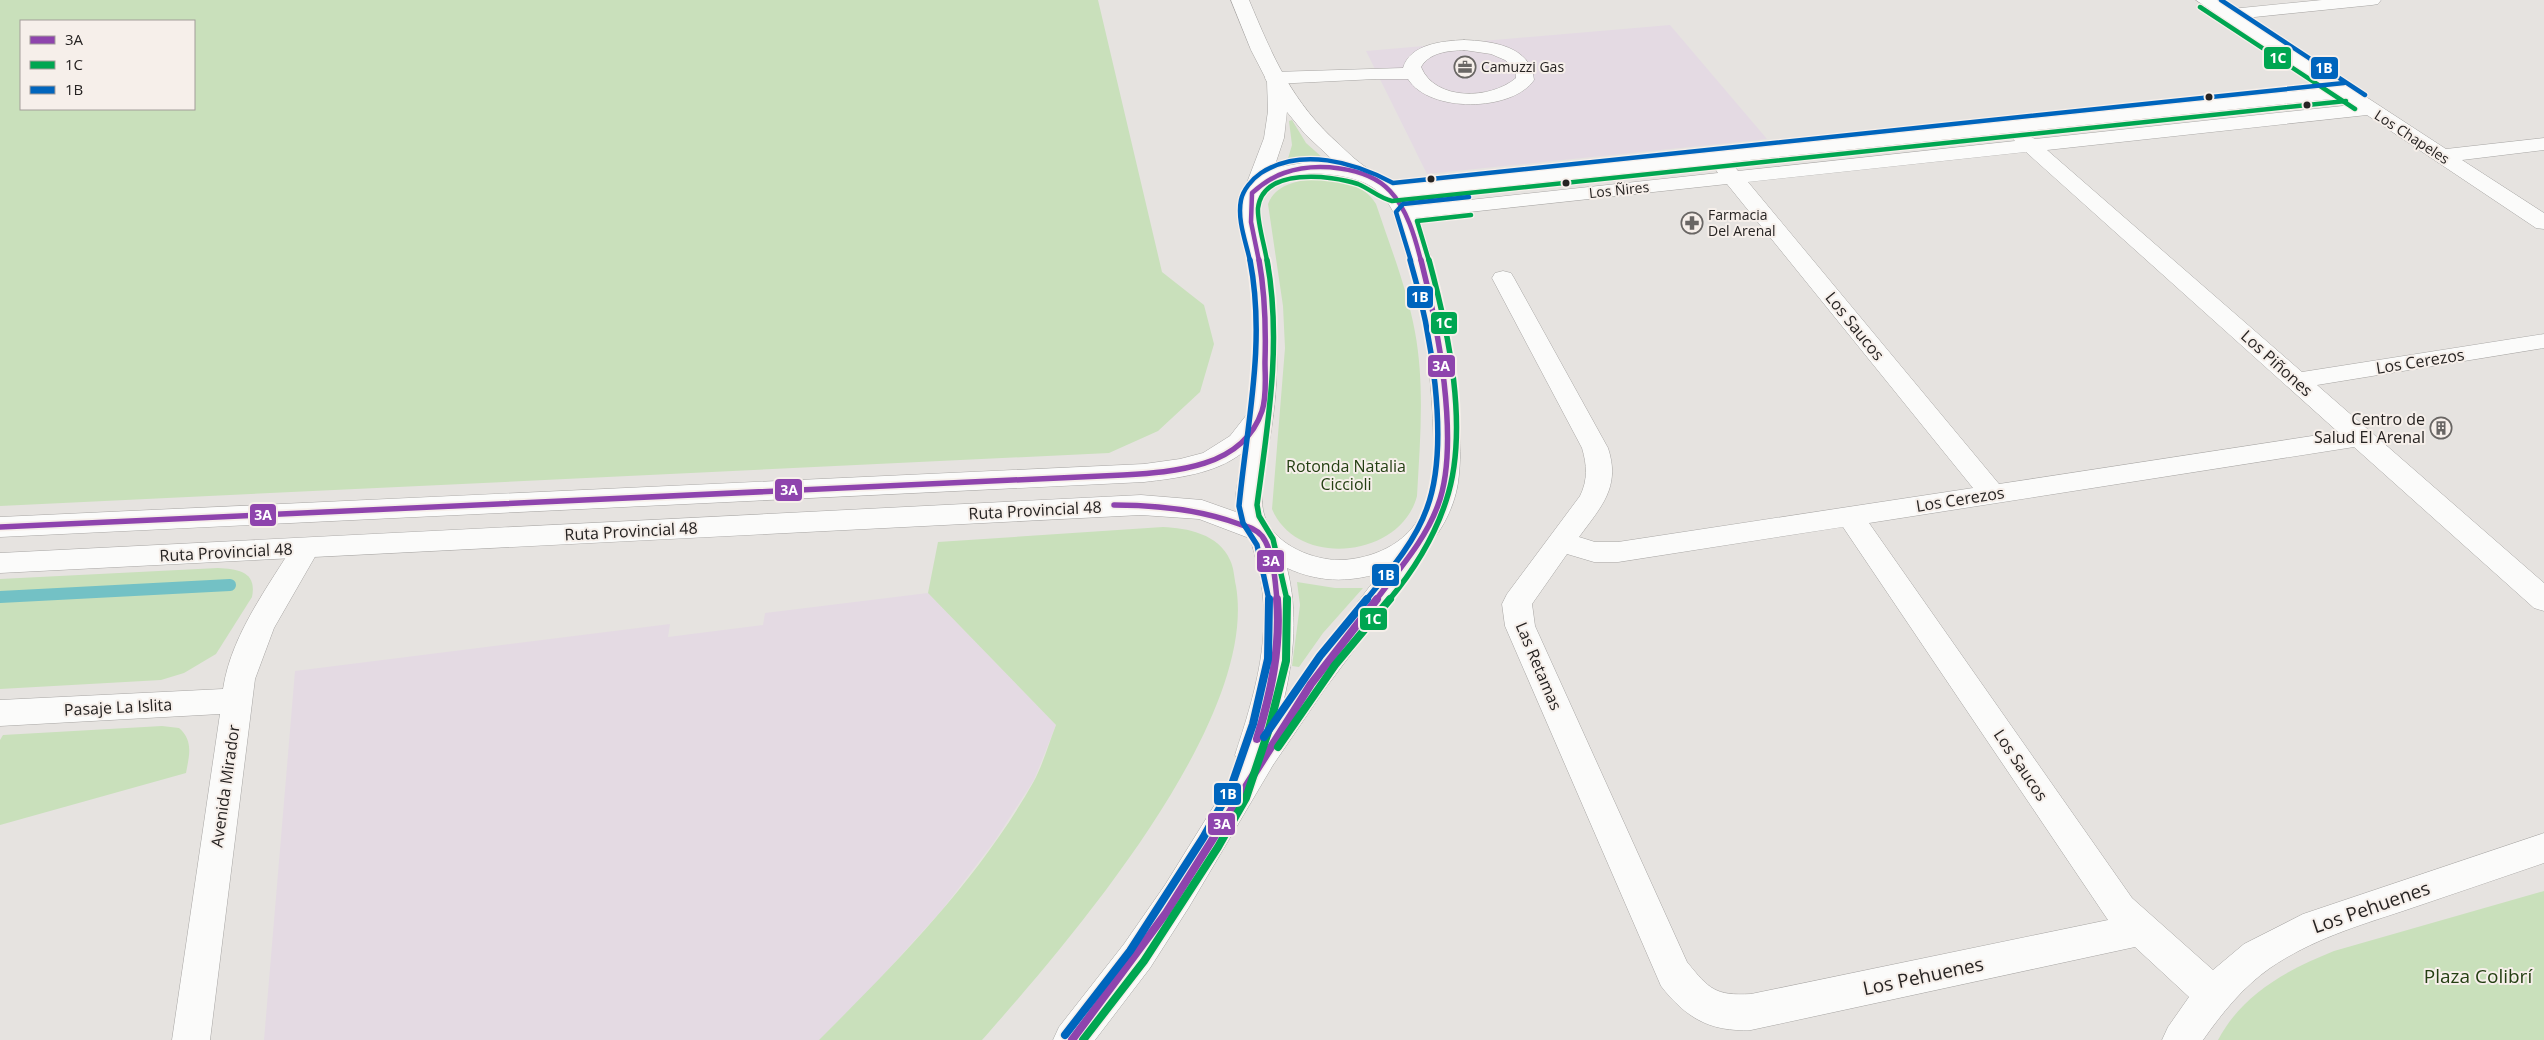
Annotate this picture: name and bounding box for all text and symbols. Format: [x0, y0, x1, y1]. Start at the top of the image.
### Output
legend [20, 20, 195, 110]
text: 3A [65, 29, 84, 49]
line badge: 1C [2263, 46, 2292, 70]
text: 1C [2270, 48, 2287, 67]
text: 1C [65, 54, 83, 74]
office icon: Camuzzi Gas [1453, 55, 1477, 79]
line badge: 1B [2310, 56, 2339, 80]
place label: Camuzzi Gas [1481, 57, 1564, 76]
text: 1B [2315, 58, 2333, 77]
text: 1B [65, 79, 83, 99]
unlabelled marker [2204, 92, 2214, 102]
unlabelled marker [2302, 100, 2312, 110]
street label: Los Chapeles [2371, 105, 2454, 168]
unlabelled marker [1426, 174, 1436, 184]
street label: Los Ñires [1588, 177, 1650, 202]
unlabelled marker [1561, 178, 1571, 188]
place label: Farmacia Del Arenal [1708, 205, 1776, 240]
pharmacy icon: Farmacia Del Arenal [1680, 211, 1704, 235]
line badge: 1B [1406, 285, 1434, 309]
text: 1B [1411, 287, 1429, 306]
street label: Los Saucos [1821, 287, 1889, 365]
line badge: 1C [1430, 311, 1458, 335]
text: 1C [1436, 313, 1453, 332]
street label: Los Piñones [2236, 325, 2318, 401]
street label: Los Cerezos [2374, 343, 2466, 379]
line badge: 3A [1427, 354, 1456, 378]
text: 3A [1432, 356, 1450, 375]
place label: Centro de Salud El Arenal [2314, 408, 2425, 448]
building icon: Centro de Salud El Arenal [2429, 416, 2453, 440]
park label: Rotonda Natalia Ciccioli [1286, 455, 1406, 495]
line badge: 3A [774, 478, 803, 502]
text: 3A [780, 480, 798, 499]
street label: Los Cerezos [1914, 481, 2006, 517]
street label: Ruta Provincial 48 [968, 496, 1102, 524]
line badge: 3A [249, 503, 277, 527]
text: 3A [254, 505, 272, 524]
street label: Ruta Provincial 48 [564, 517, 698, 545]
street label: Ruta Provincial 48 [159, 538, 293, 566]
line badge: 3A [1256, 549, 1285, 573]
text: 3A [1262, 551, 1280, 570]
line badge: 1B [1371, 563, 1400, 587]
text: 1B [1377, 565, 1395, 584]
line badge: 1C [1359, 607, 1388, 631]
text: 1C [1365, 609, 1382, 628]
street label: Las Retamas [1511, 619, 1567, 713]
street label: Pasaje La Islita [63, 693, 173, 721]
street label: Avenida Mirador [206, 723, 245, 849]
street label: Los Saucos [1989, 725, 2053, 805]
line badge: 1B [1213, 782, 1242, 806]
text: 1B [1219, 784, 1237, 803]
line badge: 3A [1207, 812, 1236, 836]
text: 3A [1213, 814, 1231, 833]
street label: Los Pehuenes [2309, 875, 2433, 939]
street label: Los Pehuenes [1860, 951, 1986, 1001]
park label: Plaza Colibrí [2424, 963, 2533, 989]

